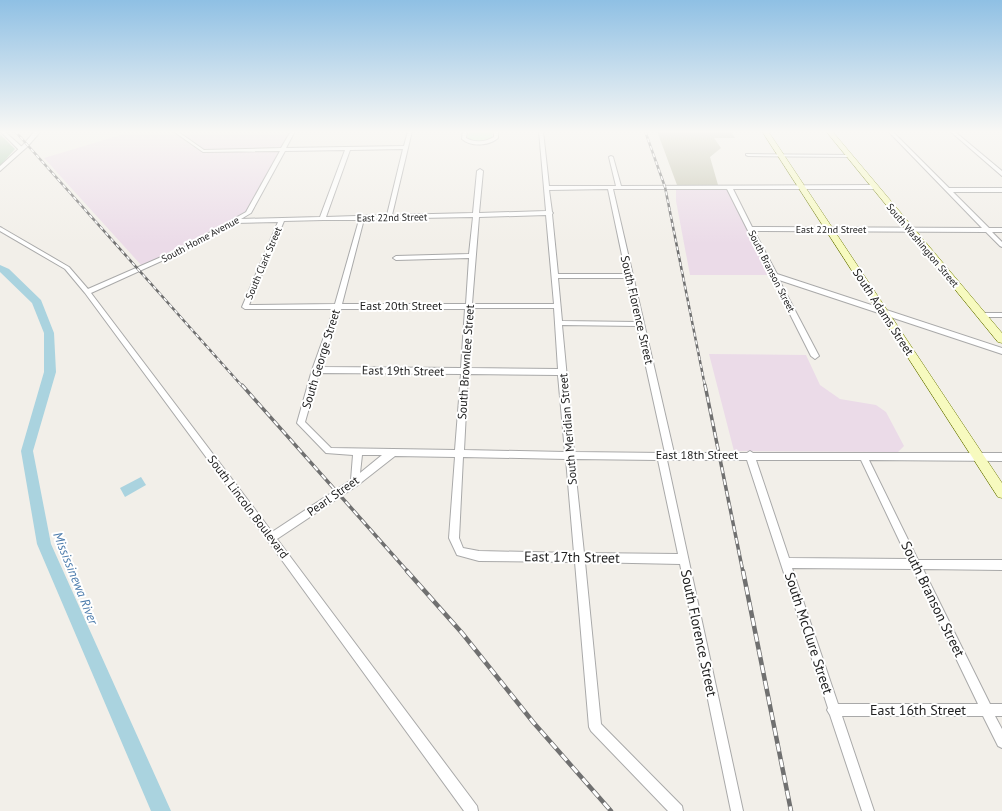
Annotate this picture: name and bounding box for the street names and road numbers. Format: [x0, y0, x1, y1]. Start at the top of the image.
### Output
street label: South Washington Street [884, 201, 962, 290]
street label: East 22nd Street [357, 210, 428, 225]
street label: South Home Avenue [159, 213, 241, 265]
street label: East 22nd Street [796, 223, 867, 236]
street label: South Clark Street [242, 225, 285, 301]
street label: South Branson Street [745, 228, 798, 315]
street label: South Florence Street [618, 254, 657, 366]
street label: South Adams Street [850, 265, 917, 358]
street label: East 20th Street [360, 298, 442, 313]
street label: South Brownlee Street [454, 304, 477, 420]
street label: South George Street [298, 307, 343, 410]
street label: East 19th Street [362, 362, 444, 379]
street label: South Meridian Street [555, 373, 580, 486]
street label: East 18th Street [656, 447, 738, 462]
street label: South Lincoln Boulevard [205, 452, 292, 561]
street label: Pearl Street [304, 472, 361, 519]
street label: South Branson Street [897, 538, 969, 660]
street label: East 17th Street [524, 547, 620, 567]
street label: South Florence Street [677, 568, 721, 698]
street label: South McClure Street [781, 570, 837, 696]
street label: East 16th Street [870, 701, 966, 719]

